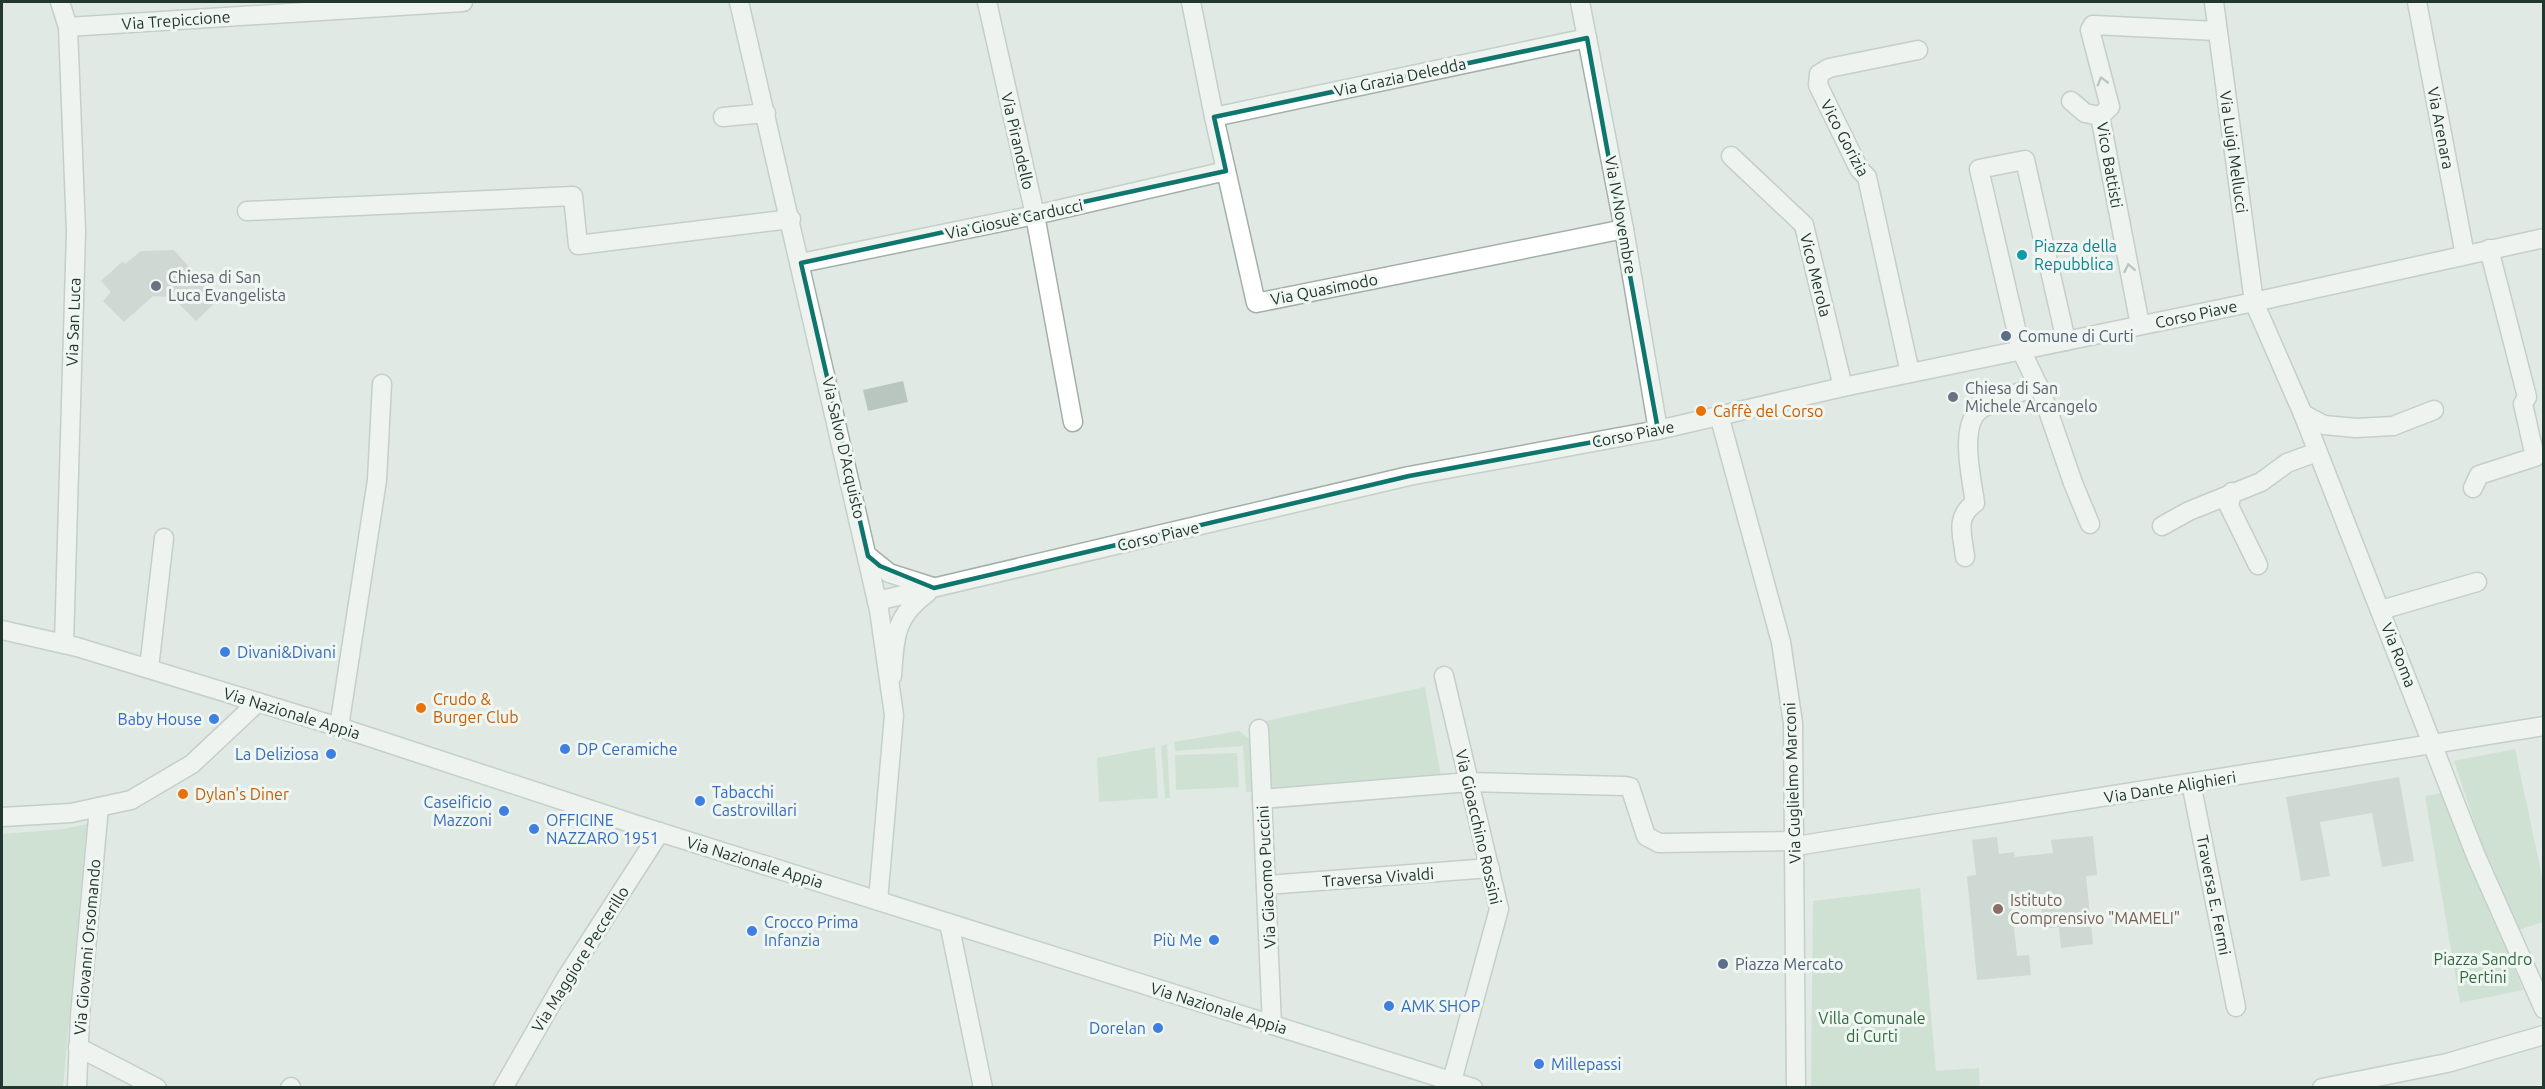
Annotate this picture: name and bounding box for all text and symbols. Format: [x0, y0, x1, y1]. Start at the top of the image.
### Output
street label: Via Trepiccione [121, 7, 231, 33]
street label: Via Grazia Deledda [1332, 54, 1468, 100]
one-way arrow [2097, 76, 2109, 86]
street label: Via Arenara [2424, 85, 2458, 171]
street label: Via Luigi Mellucci [2217, 90, 2251, 214]
street label: Via Pirandello [998, 91, 1038, 191]
street label: Vico Gorizia [1817, 97, 1873, 179]
street label: Vico Battisti [2094, 121, 2126, 209]
street label: Via IV Novembre [1602, 154, 1640, 276]
street label: Via Giosuè Carducci [944, 196, 1084, 242]
street label: Vico Merola [1797, 231, 1835, 319]
place label: Piazza della Repubblica [2034, 237, 2117, 273]
marker: Piazza della Repubblica [2015, 248, 2029, 262]
one-way arrow [2123, 263, 2136, 273]
place label: Chiesa di San Luca Evangelista [168, 268, 286, 304]
street label: Via Quasimodo [1269, 270, 1379, 308]
street label: Via San Luca [62, 277, 84, 367]
marker: Chiesa di San Luca Evangelista [149, 279, 163, 293]
street label: Corso Piave [2153, 297, 2239, 331]
place label: Comune di Curti [2018, 327, 2134, 345]
marker: Comune di Curti [1999, 329, 2013, 343]
street label: Via Salvo D'Acquisto [819, 375, 869, 521]
place label: Chiesa di San Michele Arcangelo [1965, 379, 2098, 415]
marker: Chiesa di San Michele Arcangelo [1946, 390, 1960, 404]
place label: Caffè del Corso [1713, 402, 1823, 420]
marker: Caffè del Corso [1694, 404, 1708, 418]
street label: Corso Piave [1590, 417, 1676, 451]
street label: Corso Piave [1115, 518, 1201, 554]
street label: Via Roma [2378, 620, 2420, 690]
place label: Divani&Divani [237, 643, 336, 661]
marker: Divani&Divani [218, 645, 232, 659]
street label: Via Nazionale Appia [221, 684, 363, 742]
place label: Crudo & Burger Club [433, 690, 519, 726]
marker: Crudo & Burger Club [414, 701, 428, 715]
street label: Via Guglielmo Marconi [1780, 702, 1804, 864]
place label: Baby House [117, 710, 202, 728]
marker: Baby House [207, 712, 221, 726]
place label: DP Ceramiche [577, 740, 678, 758]
marker: DP Ceramiche [558, 742, 572, 756]
place label: La Deliziosa [235, 745, 319, 763]
marker: La Deliziosa [324, 747, 338, 761]
street label: Via Gioacchino Rossini [1452, 748, 1506, 906]
street label: Via Dante Alighieri [2103, 768, 2237, 806]
place label: Tabacchi Castrovillari [712, 783, 797, 819]
place label: Dylan's Diner [195, 785, 289, 803]
marker: Dylan's Diner [176, 787, 190, 801]
place label: Caseificio Mazzoni [424, 793, 492, 829]
marker: Tabacchi Castrovillari [693, 794, 707, 808]
marker: Caseificio Mazzoni [497, 804, 511, 818]
street label: Via Giacomo Puccini [1253, 805, 1279, 949]
place label: OFFICINE NAZZARO 1951 [546, 811, 659, 847]
marker: OFFICINE NAZZARO 1951 [527, 822, 541, 836]
street label: Via Nazionale Appia [684, 833, 826, 891]
street label: Traversa E. Fermi [2194, 833, 2234, 957]
street label: Via Giovanni Orsomando [70, 858, 104, 1036]
street label: Traversa Vivaldi [1321, 864, 1435, 890]
street label: Via Maggiore Peccerillo [528, 883, 632, 1035]
place label: Istituto Comprensivo "MAMELI" [2010, 891, 2180, 927]
marker: Istituto Comprensivo "MAMELI" [1991, 902, 2005, 916]
place label: Crocco Prima Infanzia [764, 913, 859, 949]
marker: Crocco Prima Infanzia [745, 924, 759, 938]
place label: Più Me [1153, 931, 1202, 949]
marker: Più Me [1207, 933, 1221, 947]
park label: Piazza Sandro Pertini [2434, 950, 2532, 986]
place label: Piazza Mercato [1735, 955, 1843, 973]
marker: Piazza Mercato [1716, 957, 1730, 971]
street label: Via Nazionale Appia [1148, 979, 1290, 1037]
place label: AMK SHOP [1401, 997, 1480, 1015]
marker: AMK SHOP [1382, 999, 1396, 1013]
park label: Villa Comunale di Curti [1818, 1009, 1926, 1045]
place label: Dorelan [1089, 1019, 1146, 1037]
marker: Dorelan [1151, 1021, 1165, 1035]
place label: Millepassi [1551, 1055, 1621, 1073]
marker: Millepassi [1532, 1057, 1546, 1071]

